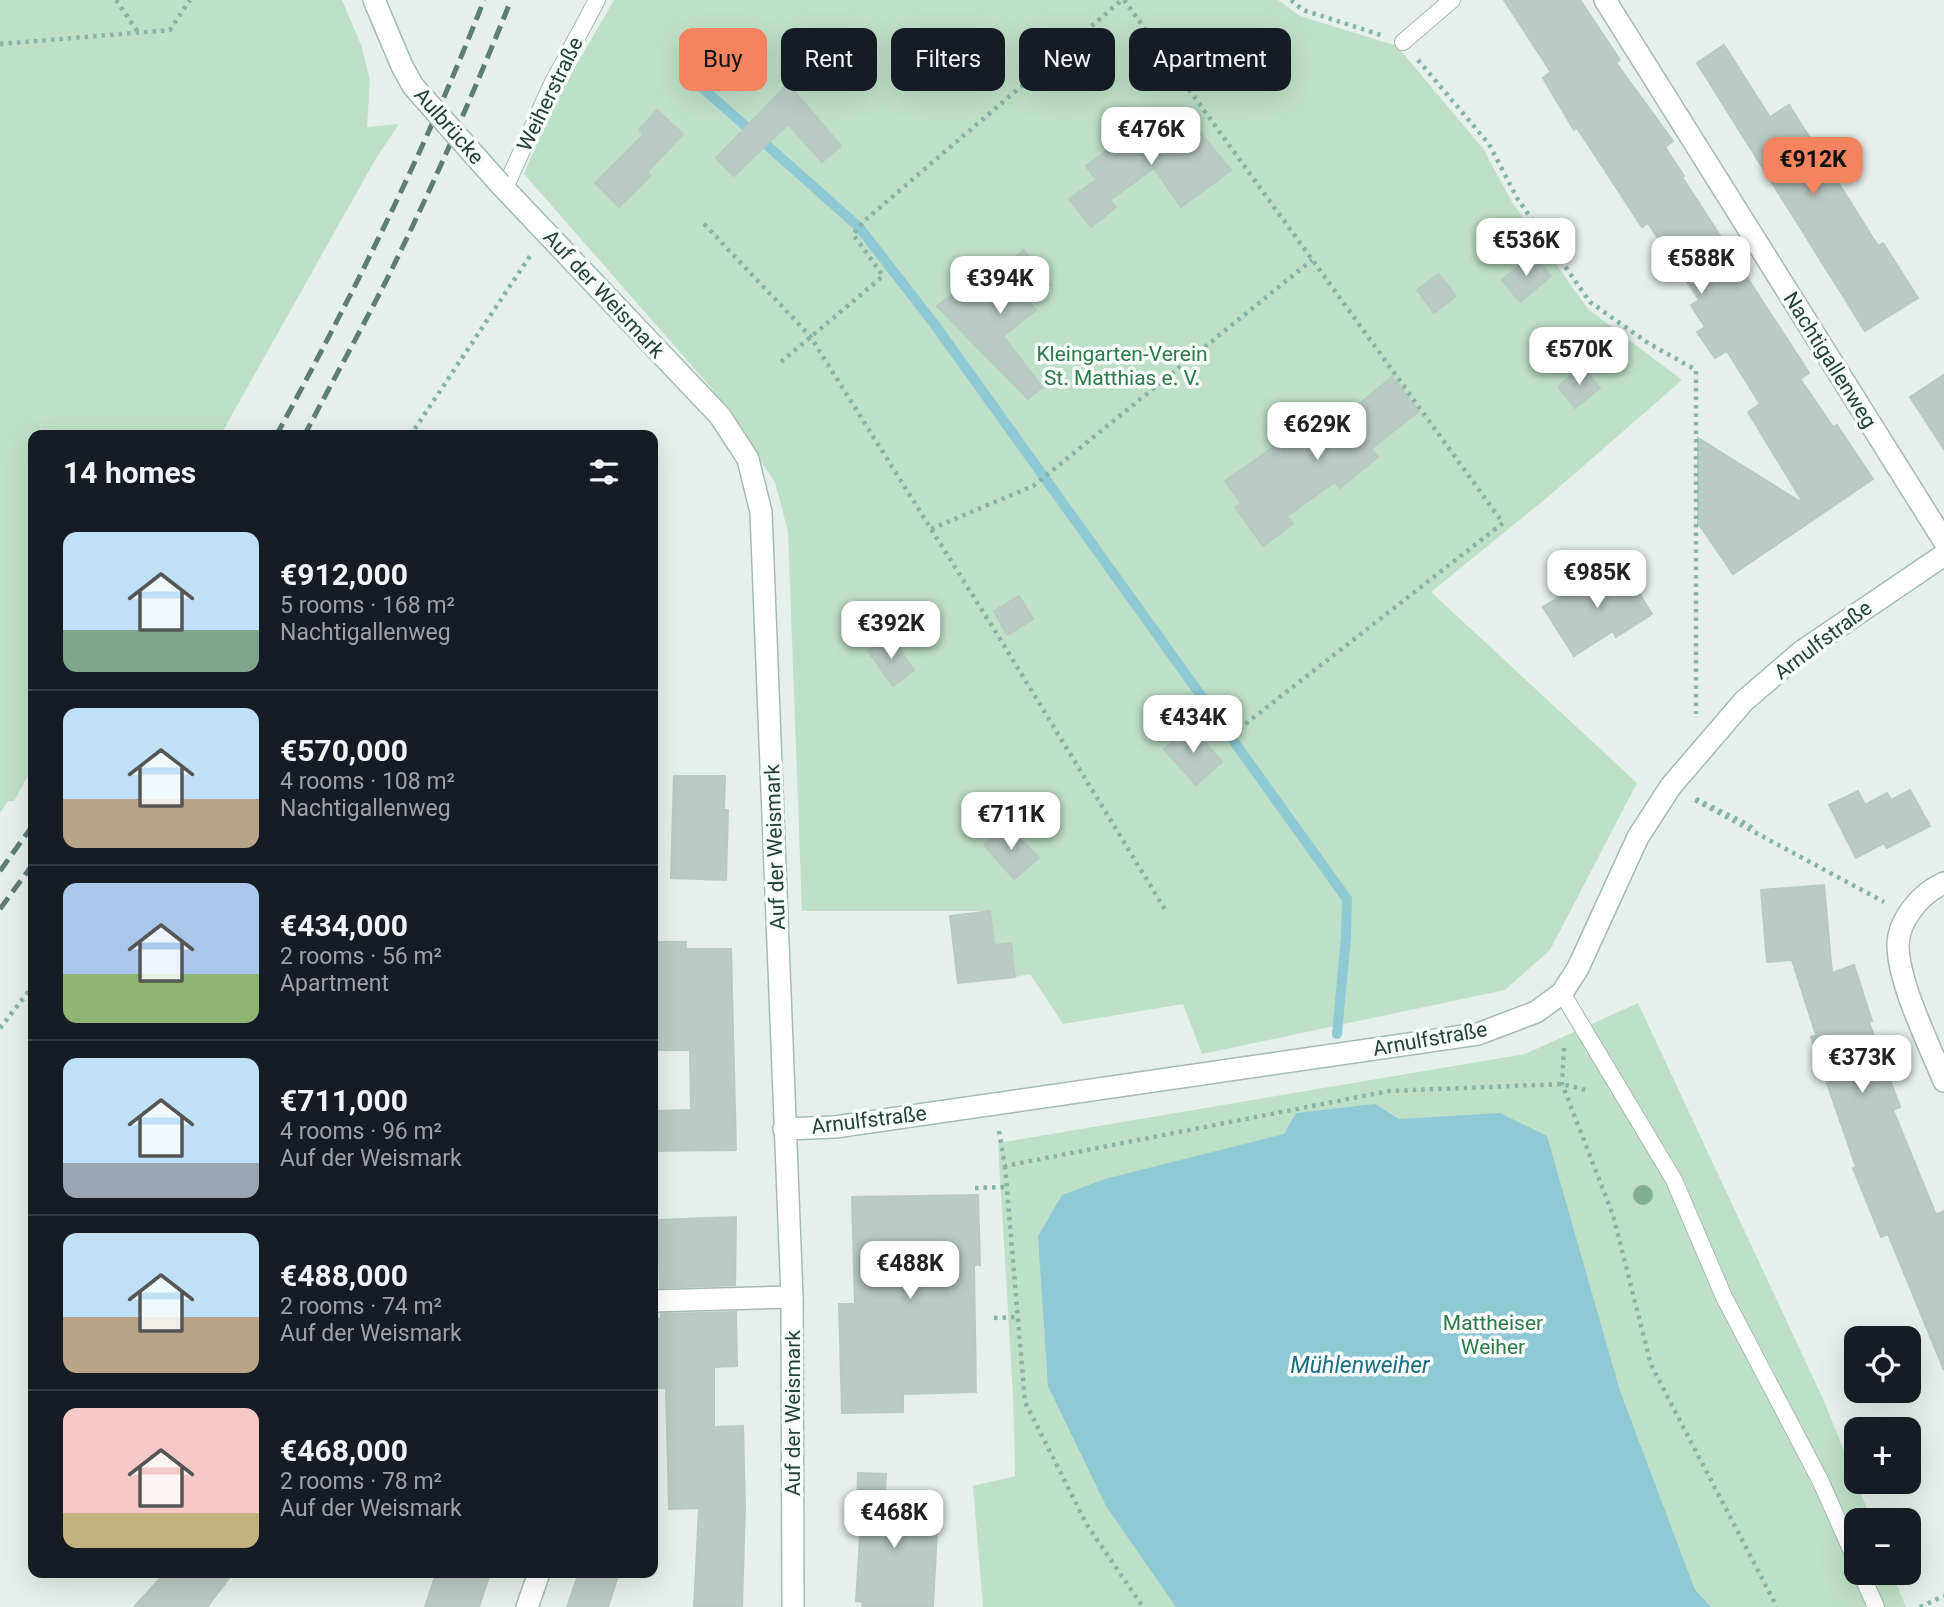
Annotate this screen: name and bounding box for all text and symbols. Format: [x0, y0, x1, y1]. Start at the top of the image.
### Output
chip: Buy [679, 28, 767, 91]
chip: Rent [781, 28, 877, 91]
chip: Filters [891, 28, 1005, 91]
chip: New [1019, 28, 1115, 91]
chip: Apartment [1129, 28, 1291, 91]
street label: Weiherstraße [512, 33, 588, 155]
street label: Aulbrücke [409, 83, 489, 169]
pin: €476K [1102, 108, 1200, 167]
text: €476K [1117, 116, 1185, 143]
pin: €912K [1764, 138, 1862, 197]
text: €912K [1779, 146, 1847, 173]
pin: €536K [1477, 218, 1575, 278]
street label: Auf der Weismark [539, 225, 670, 363]
text: €536K [1492, 227, 1560, 254]
pin: €588K [1652, 236, 1750, 296]
text: €588K [1667, 245, 1735, 272]
pin: €394K [951, 256, 1049, 316]
text: €394K [966, 265, 1034, 292]
street label: Nachtigallenweg [1779, 288, 1881, 432]
pin: €570K [1530, 328, 1628, 387]
text: €570K [1545, 336, 1613, 363]
park label: Kleingarten-Verein St. Matthias e. V. [1036, 342, 1208, 390]
pin: €629K [1268, 402, 1366, 462]
text: €629K [1283, 411, 1351, 438]
icon: filters [585, 453, 623, 491]
text: 14 homes [63, 455, 196, 490]
pin: €985K [1548, 550, 1646, 610]
text: €912,000 [280, 557, 408, 592]
text: €985K [1563, 559, 1631, 586]
icon: home [119, 560, 203, 644]
text: 5 rooms · 168 m² [280, 592, 455, 619]
street label: Arnulfstraße [1770, 596, 1876, 684]
pin: €392K [842, 602, 940, 661]
text: €392K [857, 610, 925, 637]
text: Nachtigallenweg [280, 619, 451, 646]
pin: €434K [1144, 696, 1242, 755]
text: €434K [1159, 704, 1227, 731]
text: €570,000 [280, 733, 408, 768]
icon: home [119, 736, 203, 820]
street label: Auf der Weismark [760, 763, 790, 930]
text: 4 rooms · 108 m² [280, 768, 455, 795]
pin: €711K [962, 792, 1060, 852]
text: Nachtigallenweg [280, 795, 451, 822]
text: €711K [977, 801, 1045, 828]
text: €434,000 [280, 908, 408, 943]
icon: home [119, 911, 203, 995]
text: 2 rooms · 56 m² [280, 943, 442, 970]
text: Apartment [280, 970, 389, 997]
street label: Arnulfstraße [1371, 1017, 1489, 1061]
pin: €373K [1813, 1036, 1911, 1095]
text: €373K [1828, 1044, 1896, 1071]
text: €711,000 [280, 1083, 408, 1118]
icon: home [119, 1086, 203, 1170]
street label: Arnulfstraße [810, 1101, 928, 1139]
text: 4 rooms · 96 m² [280, 1118, 442, 1145]
text: Auf der Weismark [280, 1145, 462, 1172]
pin: €488K [861, 1242, 959, 1301]
text: €488K [876, 1250, 944, 1277]
text: €488,000 [280, 1258, 408, 1293]
icon: home [119, 1261, 203, 1345]
text: 2 rooms · 74 m² [280, 1293, 442, 1320]
park label: Mattheiser Weiher [1443, 1311, 1543, 1359]
text: Auf der Weismark [280, 1320, 462, 1347]
map controls [1844, 1326, 1921, 1585]
button: locate [1844, 1326, 1921, 1403]
street label: Auf der Weismark [781, 1330, 805, 1496]
water label: Mühlenweiher [1290, 1352, 1431, 1379]
button: + [1844, 1417, 1921, 1494]
text: €468,000 [280, 1433, 408, 1468]
icon: home [119, 1436, 203, 1520]
text: 2 rooms · 78 m² [280, 1468, 442, 1495]
pin: €468K [845, 1490, 943, 1550]
text: Auf der Weismark [280, 1495, 462, 1522]
text: €468K [860, 1499, 928, 1526]
button: − [1844, 1508, 1921, 1585]

